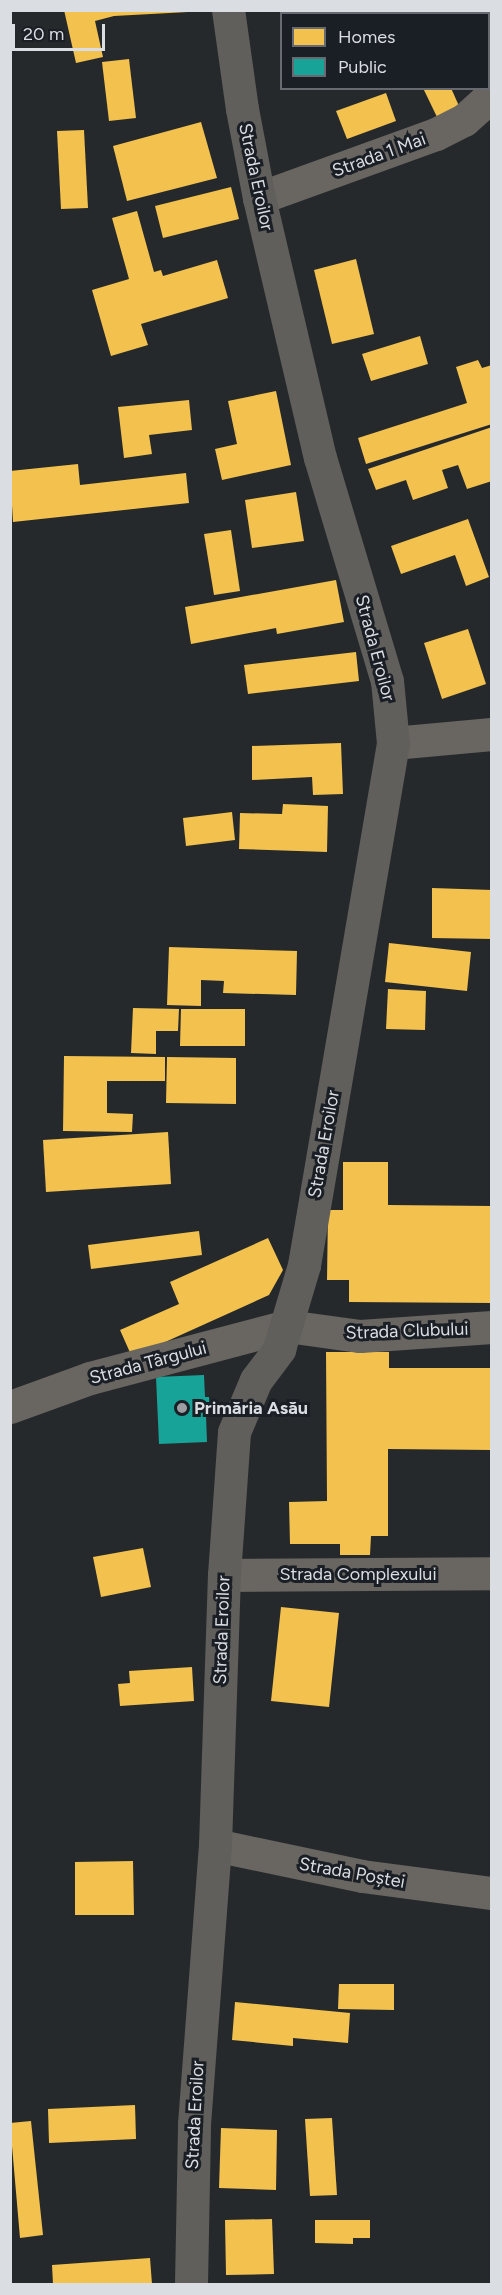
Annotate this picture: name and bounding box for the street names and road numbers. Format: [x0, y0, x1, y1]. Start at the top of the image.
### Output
street label: Strada Eroilor [234, 121, 278, 233]
street label: Strada 1 Mai [329, 128, 429, 182]
street label: Strada Eroilor [350, 592, 400, 704]
street label: Strada Eroilor [304, 1088, 344, 1200]
street label: Strada Clubului [345, 1318, 469, 1344]
street label: Strada Târgului [87, 1337, 209, 1389]
street label: Strada Complexului [279, 1563, 437, 1585]
street label: Strada Eroilor [209, 1575, 235, 1685]
street label: Strada Poștei [297, 1853, 407, 1893]
street label: Strada Eroilor [181, 2060, 209, 2170]

